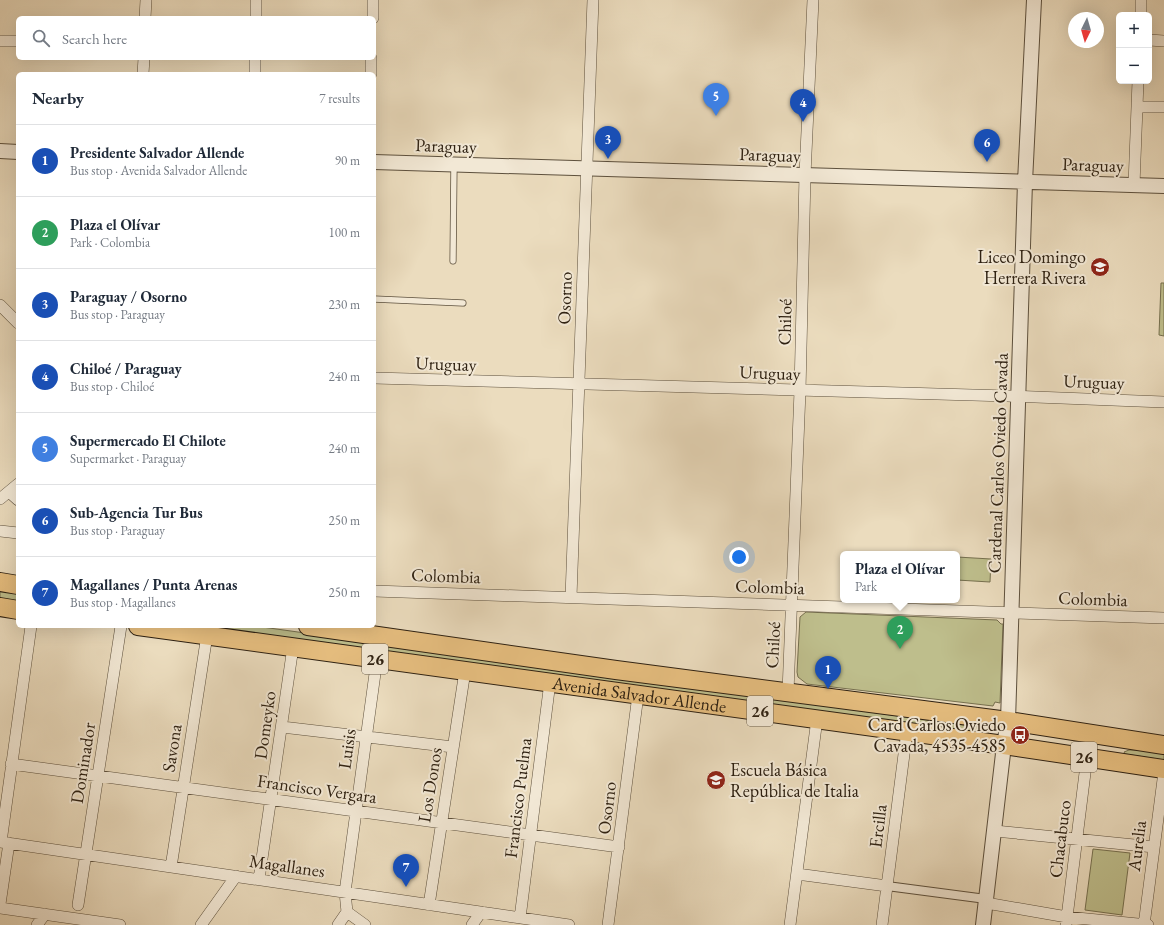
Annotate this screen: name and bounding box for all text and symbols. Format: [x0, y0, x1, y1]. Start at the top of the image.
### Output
north arrow [1068, 12, 1104, 48]
map controls [1116, 12, 1152, 84]
button: + [1116, 12, 1152, 48]
search box [16, 16, 376, 60]
icon: search [30, 27, 52, 49]
text: Search here [62, 29, 127, 48]
button: − [1116, 48, 1152, 84]
pin: 5 [703, 83, 729, 116]
text: Nearby [32, 87, 84, 109]
pin: 4 [790, 89, 816, 122]
text: 7 results [319, 90, 360, 107]
pin: 3 [595, 126, 621, 159]
pin: 6 [974, 129, 1000, 162]
street label: Paraguay [415, 133, 477, 158]
street label: Paraguay [739, 142, 801, 167]
text: Presidente Salvador Allende [70, 143, 244, 162]
text: 1 [42, 152, 48, 169]
text: 90 m [335, 152, 360, 169]
street label: Paraguay [1062, 152, 1124, 177]
text: Bus stop · Avenida Salvador Allende [70, 162, 247, 179]
text: Plaza el Olívar [70, 215, 160, 234]
text: 2 [42, 224, 48, 241]
text: 100 m [329, 224, 360, 241]
text: Park · Colombia [70, 234, 150, 251]
place label: Liceo Domingo Herrera Rivera [978, 245, 1087, 289]
school or university icon: Liceo Domingo Herrera Rivera [1089, 256, 1111, 278]
street label: Osorno [552, 271, 577, 325]
text: Paraguay / Osorno [70, 287, 187, 306]
text: 3 [42, 296, 48, 313]
text: 230 m [329, 296, 360, 313]
street label: Chiloé [773, 298, 796, 346]
text: Bus stop · Paraguay [70, 306, 165, 323]
street label: Uruguay [415, 351, 477, 376]
street label: Cardenal Carlos Oviedo Cavada [982, 352, 1013, 574]
text: Chiloé / Paraguay [70, 359, 182, 378]
street label: Uruguay [739, 360, 801, 385]
text: 4 [42, 368, 48, 385]
text: 240 m [329, 368, 360, 385]
street label: Uruguay [1063, 369, 1125, 394]
text: Bus stop · Chiloé [70, 378, 154, 395]
text: Supermercado El Chilote [70, 431, 226, 450]
text: 5 [42, 440, 48, 457]
text: 240 m [329, 440, 360, 457]
text: Supermarket · Paraguay [70, 450, 186, 467]
text: Sub-Agencia Tur Bus [70, 503, 203, 522]
text: 6 [42, 512, 48, 529]
text: 250 m [329, 512, 360, 529]
text: Bus stop · Paraguay [70, 522, 165, 539]
your location [729, 547, 749, 567]
popup [840, 551, 960, 603]
text: Plaza el Olívar [855, 559, 945, 578]
street label: Colombia [411, 563, 482, 588]
street label: Colombia [735, 574, 806, 599]
text: Magallanes / Punta Arenas [70, 575, 237, 594]
text: Park [855, 578, 877, 595]
text: 7 [42, 584, 48, 601]
text: 250 m [329, 584, 360, 601]
street label: Colombia [1058, 586, 1129, 611]
text: Bus stop · Magallanes [70, 594, 176, 611]
pin: 2 [887, 616, 913, 649]
street label: Chiloé [760, 621, 785, 669]
road number: 26 [362, 644, 388, 674]
pin: 1 [815, 656, 841, 689]
street label: Avenida Salvador Allende [550, 671, 728, 718]
street label: Domeyko [248, 689, 281, 761]
road number: 26 [747, 696, 773, 726]
place label: Card Carlos Oviedo Cavada, 4535-4585 [868, 713, 1006, 757]
street label: Dominador [65, 721, 100, 805]
street label: Savona [156, 722, 187, 774]
bus stop icon: Card Carlos Oviedo Cavada, 4535-4585 [1009, 724, 1031, 746]
street label: Luisis [332, 727, 361, 771]
street label: Francisco Puelma [499, 736, 536, 859]
road number: 26 [1071, 742, 1097, 772]
street label: Los Donos [412, 746, 447, 824]
place label: Escuela Básica República de Italia [730, 758, 860, 802]
street label: Francisco Vergara [256, 769, 379, 808]
school or university icon: Escuela Básica República de Italia [705, 769, 727, 791]
street label: Osorno [592, 780, 621, 836]
street label: Chacabuco [1043, 799, 1076, 879]
street label: Ercilla [863, 802, 892, 849]
street label: Aurelia [1122, 818, 1151, 874]
street label: Magallanes [248, 849, 327, 882]
pin: 7 [393, 854, 419, 887]

